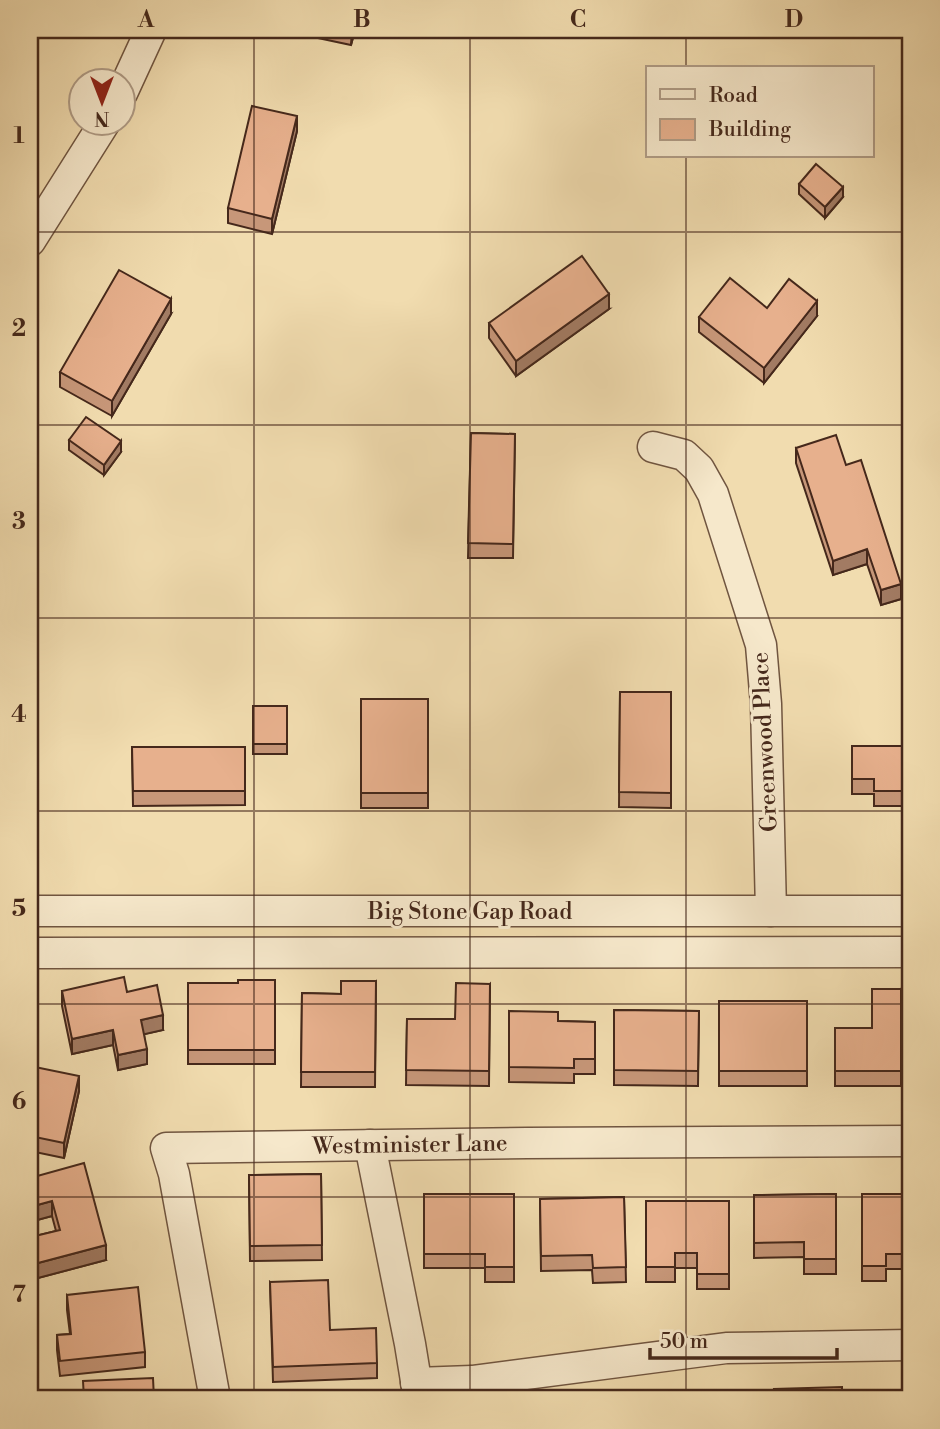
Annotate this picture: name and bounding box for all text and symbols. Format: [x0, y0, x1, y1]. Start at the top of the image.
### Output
text: A [137, 6, 155, 34]
text: B [353, 6, 371, 34]
text: C [570, 6, 586, 34]
text: D [785, 6, 803, 34]
north arrow [66, 66, 136, 136]
legend [646, 66, 874, 158]
text: Road [709, 83, 758, 109]
text: N [94, 106, 110, 130]
text: Building [708, 117, 791, 143]
text: 1 [13, 122, 25, 150]
text: 2 [12, 315, 26, 343]
text: 3 [12, 508, 26, 536]
street label: Greenwood Place [746, 651, 784, 833]
text: 4 [11, 701, 27, 729]
text: 5 [12, 895, 26, 923]
street label: Big Stone Gap Road [367, 898, 572, 926]
text: 6 [12, 1088, 26, 1116]
street label: Westminister Lane [311, 1129, 508, 1161]
text: 7 [12, 1281, 26, 1309]
scale bar [650, 1317, 837, 1361]
text: 50 m [660, 1329, 708, 1355]

